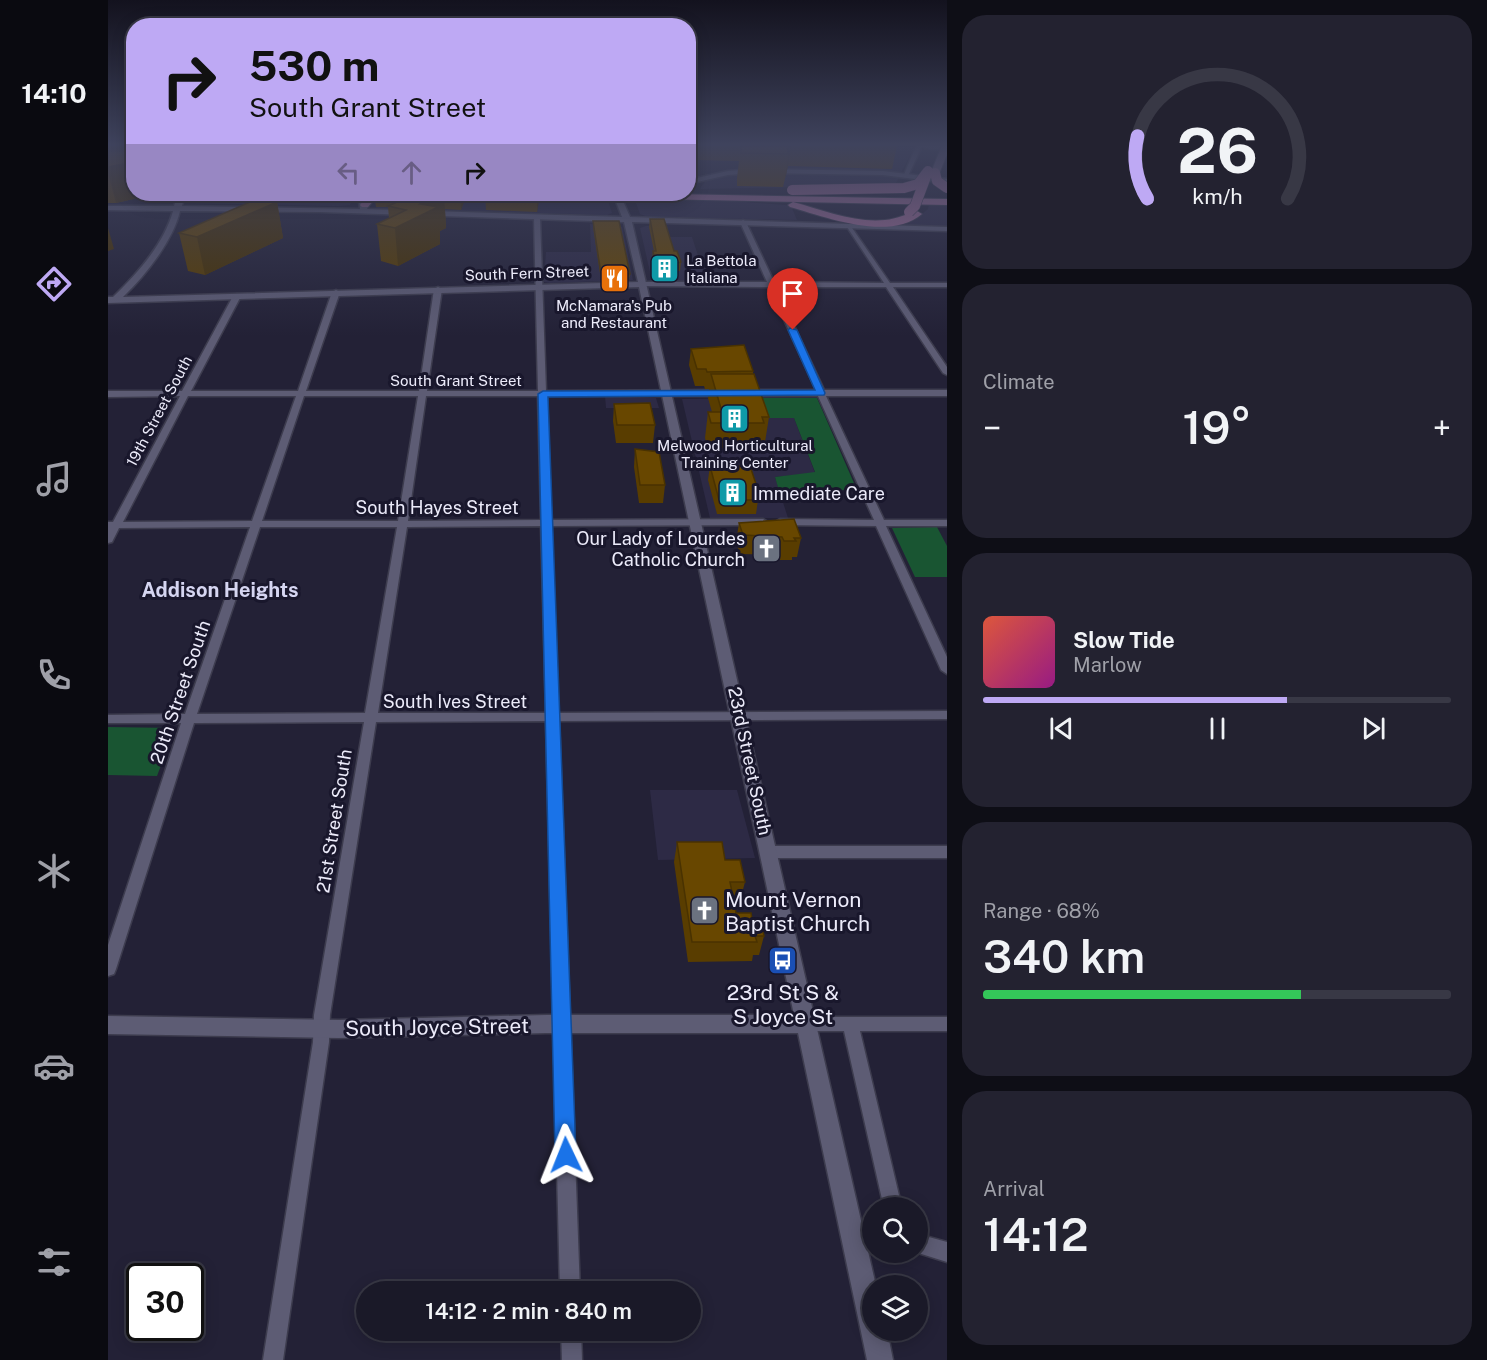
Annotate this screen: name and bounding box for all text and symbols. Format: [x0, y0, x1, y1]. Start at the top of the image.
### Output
text: 530 m [249, 41, 379, 90]
icon: right [150, 42, 228, 120]
text: 14:10 [21, 77, 87, 109]
text: South Grant Street [249, 91, 486, 123]
text: 26 [1177, 114, 1257, 187]
icon: left [332, 156, 365, 189]
icon: ahead [395, 156, 428, 189]
icon: right [458, 156, 491, 189]
text: km/h [1192, 184, 1242, 209]
place label: La Bettola Italiana [686, 252, 757, 286]
building icon: La Bettola Italiana [649, 253, 681, 285]
street label: South Fern Street [464, 262, 590, 284]
restaurant icon: McNamara's Pub and Restaurant [598, 262, 630, 294]
icon: directions [33, 263, 75, 305]
pin [767, 268, 818, 330]
icon: arrive [776, 277, 809, 310]
place label: McNamara's Pub and Restaurant [556, 297, 672, 331]
street label: 19th Street South [123, 353, 195, 469]
text: Climate [983, 370, 1055, 394]
street label: South Grant Street [390, 372, 522, 389]
text: 19° [1183, 401, 1251, 454]
building icon: Melwood Horticultural Training Center [719, 402, 751, 434]
text: − [983, 409, 1001, 447]
text: + [1433, 409, 1451, 447]
place label: Melwood Horticultural Training Center [657, 437, 813, 471]
icon: music [33, 458, 75, 500]
building icon: Immediate Care [716, 477, 748, 509]
place label: Immediate Care [753, 483, 885, 504]
street label: South Hayes Street [355, 497, 519, 518]
place label: Our Lady of Lourdes Catholic Church [576, 528, 745, 570]
church icon: Our Lady of Lourdes Catholic Church [750, 532, 782, 564]
district label: Addison Heights [141, 578, 299, 602]
street label: 20th Street South [146, 617, 214, 767]
text: Slow Tide [1073, 627, 1175, 653]
text: Marlow [1073, 653, 1142, 677]
icon: phone [33, 654, 75, 696]
street label: 23rd Street South [724, 685, 776, 837]
street label: South Ives Street [383, 691, 527, 712]
icon: previous [1045, 712, 1078, 745]
icon: pause [1201, 712, 1234, 745]
icon: next [1357, 712, 1390, 745]
street label: 21st Street South [312, 748, 356, 894]
icon: climate [33, 850, 75, 892]
place label: Mount Vernon Baptist Church [725, 887, 870, 936]
church icon: Mount Vernon Baptist Church [688, 895, 720, 927]
text: Range · 68% [983, 899, 1100, 923]
text: 340 km [983, 930, 1145, 983]
bus stop icon: 23rd St S & S Joyce St [767, 945, 799, 977]
place label: 23rd St S & S Joyce St [727, 980, 839, 1029]
street label: South Joyce Street [345, 1013, 529, 1041]
icon: car [33, 1045, 75, 1087]
position arrow [534, 1123, 598, 1187]
text: Arrival [983, 1177, 1045, 1201]
map controls [862, 1197, 928, 1341]
button: search [862, 1197, 928, 1263]
text: 14:12 [983, 1208, 1089, 1261]
icon: filters [33, 1241, 75, 1283]
speed limit sign: 30 [126, 1263, 204, 1341]
button: layers [862, 1275, 928, 1341]
text: 14:12 · 2 min · 840 m [425, 1298, 632, 1324]

